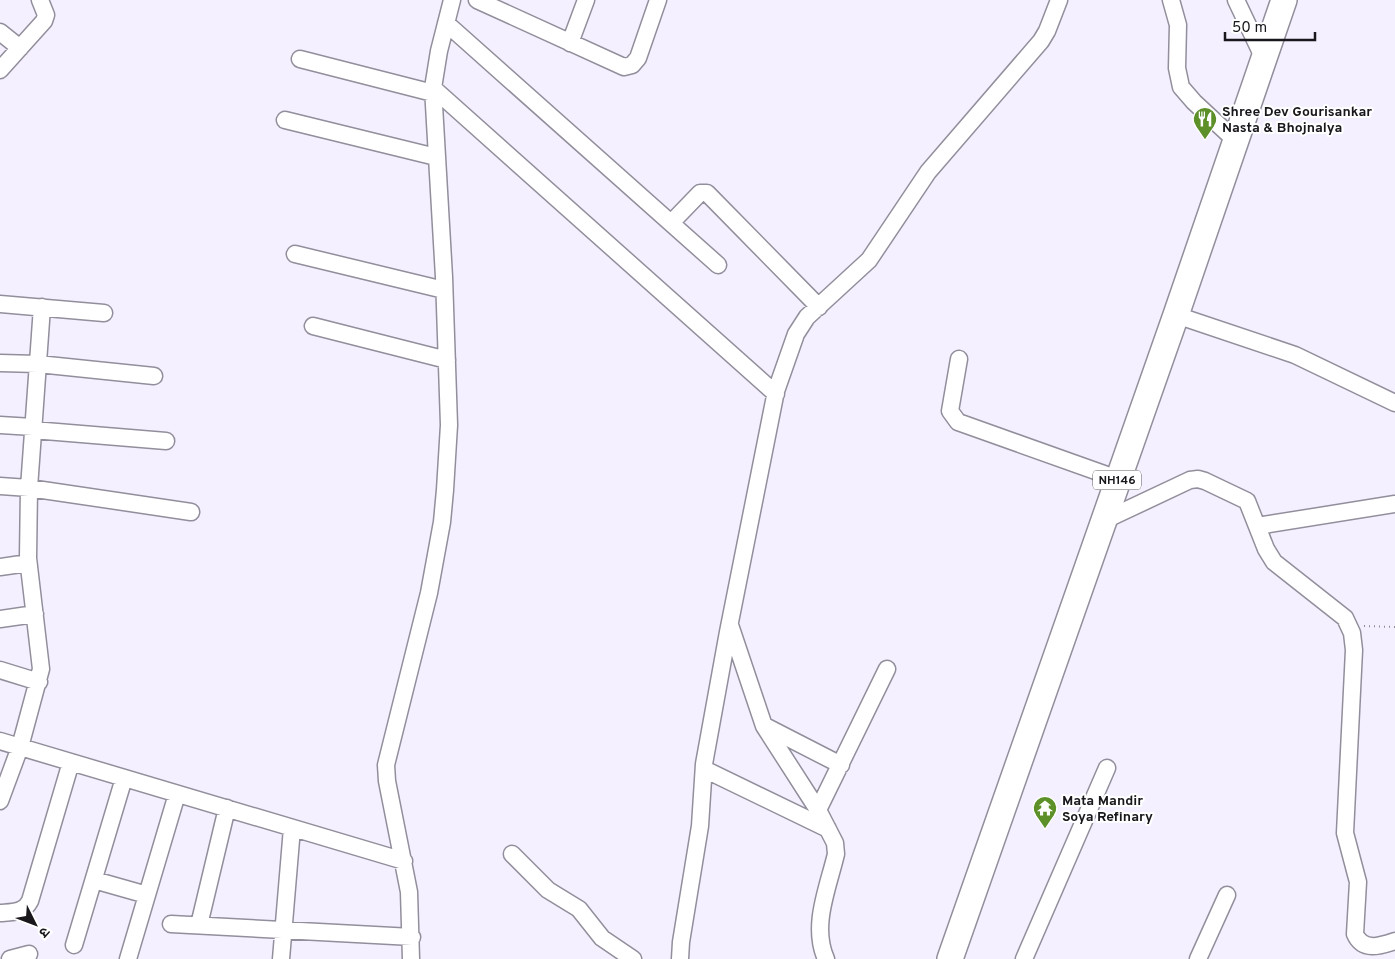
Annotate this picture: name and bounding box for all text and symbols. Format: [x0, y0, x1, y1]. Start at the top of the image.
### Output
scale bar [1225, 10, 1315, 42]
text: 50 m [1232, 19, 1267, 38]
place label: Shree Dev Gourisankar Nasta & Bhojnalya [1222, 104, 1372, 137]
restaurant icon: Shree Dev Gourisankar Nasta & Bhojnalya [1192, 106, 1218, 140]
road number: NH146 [1093, 470, 1141, 490]
place label: Mata Mandir Soya Refinary [1062, 793, 1153, 826]
temple icon: Mata Mandir Soya Refinary [1032, 795, 1058, 829]
north arrow [10, 899, 60, 949]
text: उ [34, 923, 53, 941]

